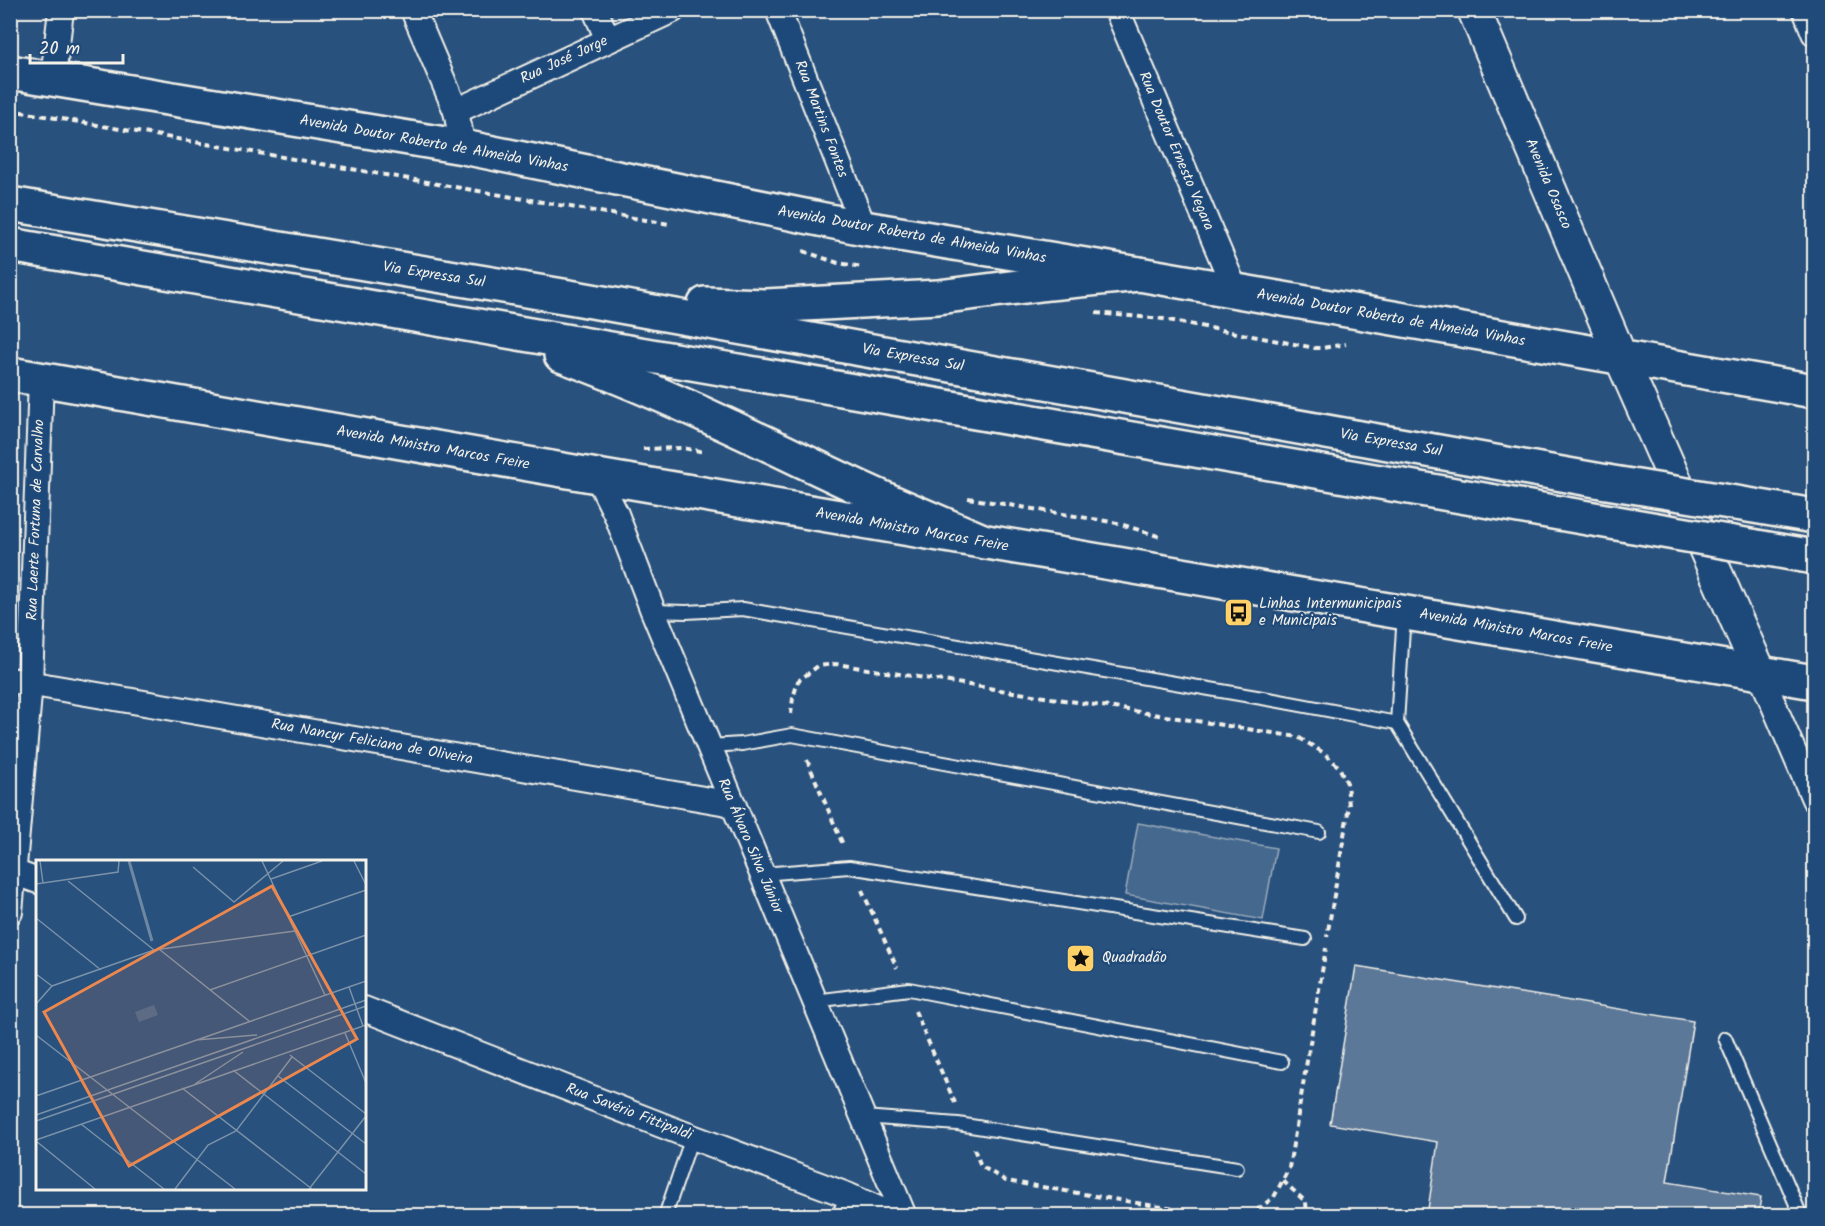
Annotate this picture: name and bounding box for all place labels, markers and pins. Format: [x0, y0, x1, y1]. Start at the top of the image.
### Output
place label: Linhas Intermunicipais e Municipais [1259, 592, 1402, 633]
bus stop icon: Linhas Intermunicipais e Municipais [1222, 597, 1254, 629]
place icon: Quadradão [1065, 942, 1097, 974]
place label: Quadradão [1102, 946, 1167, 970]

